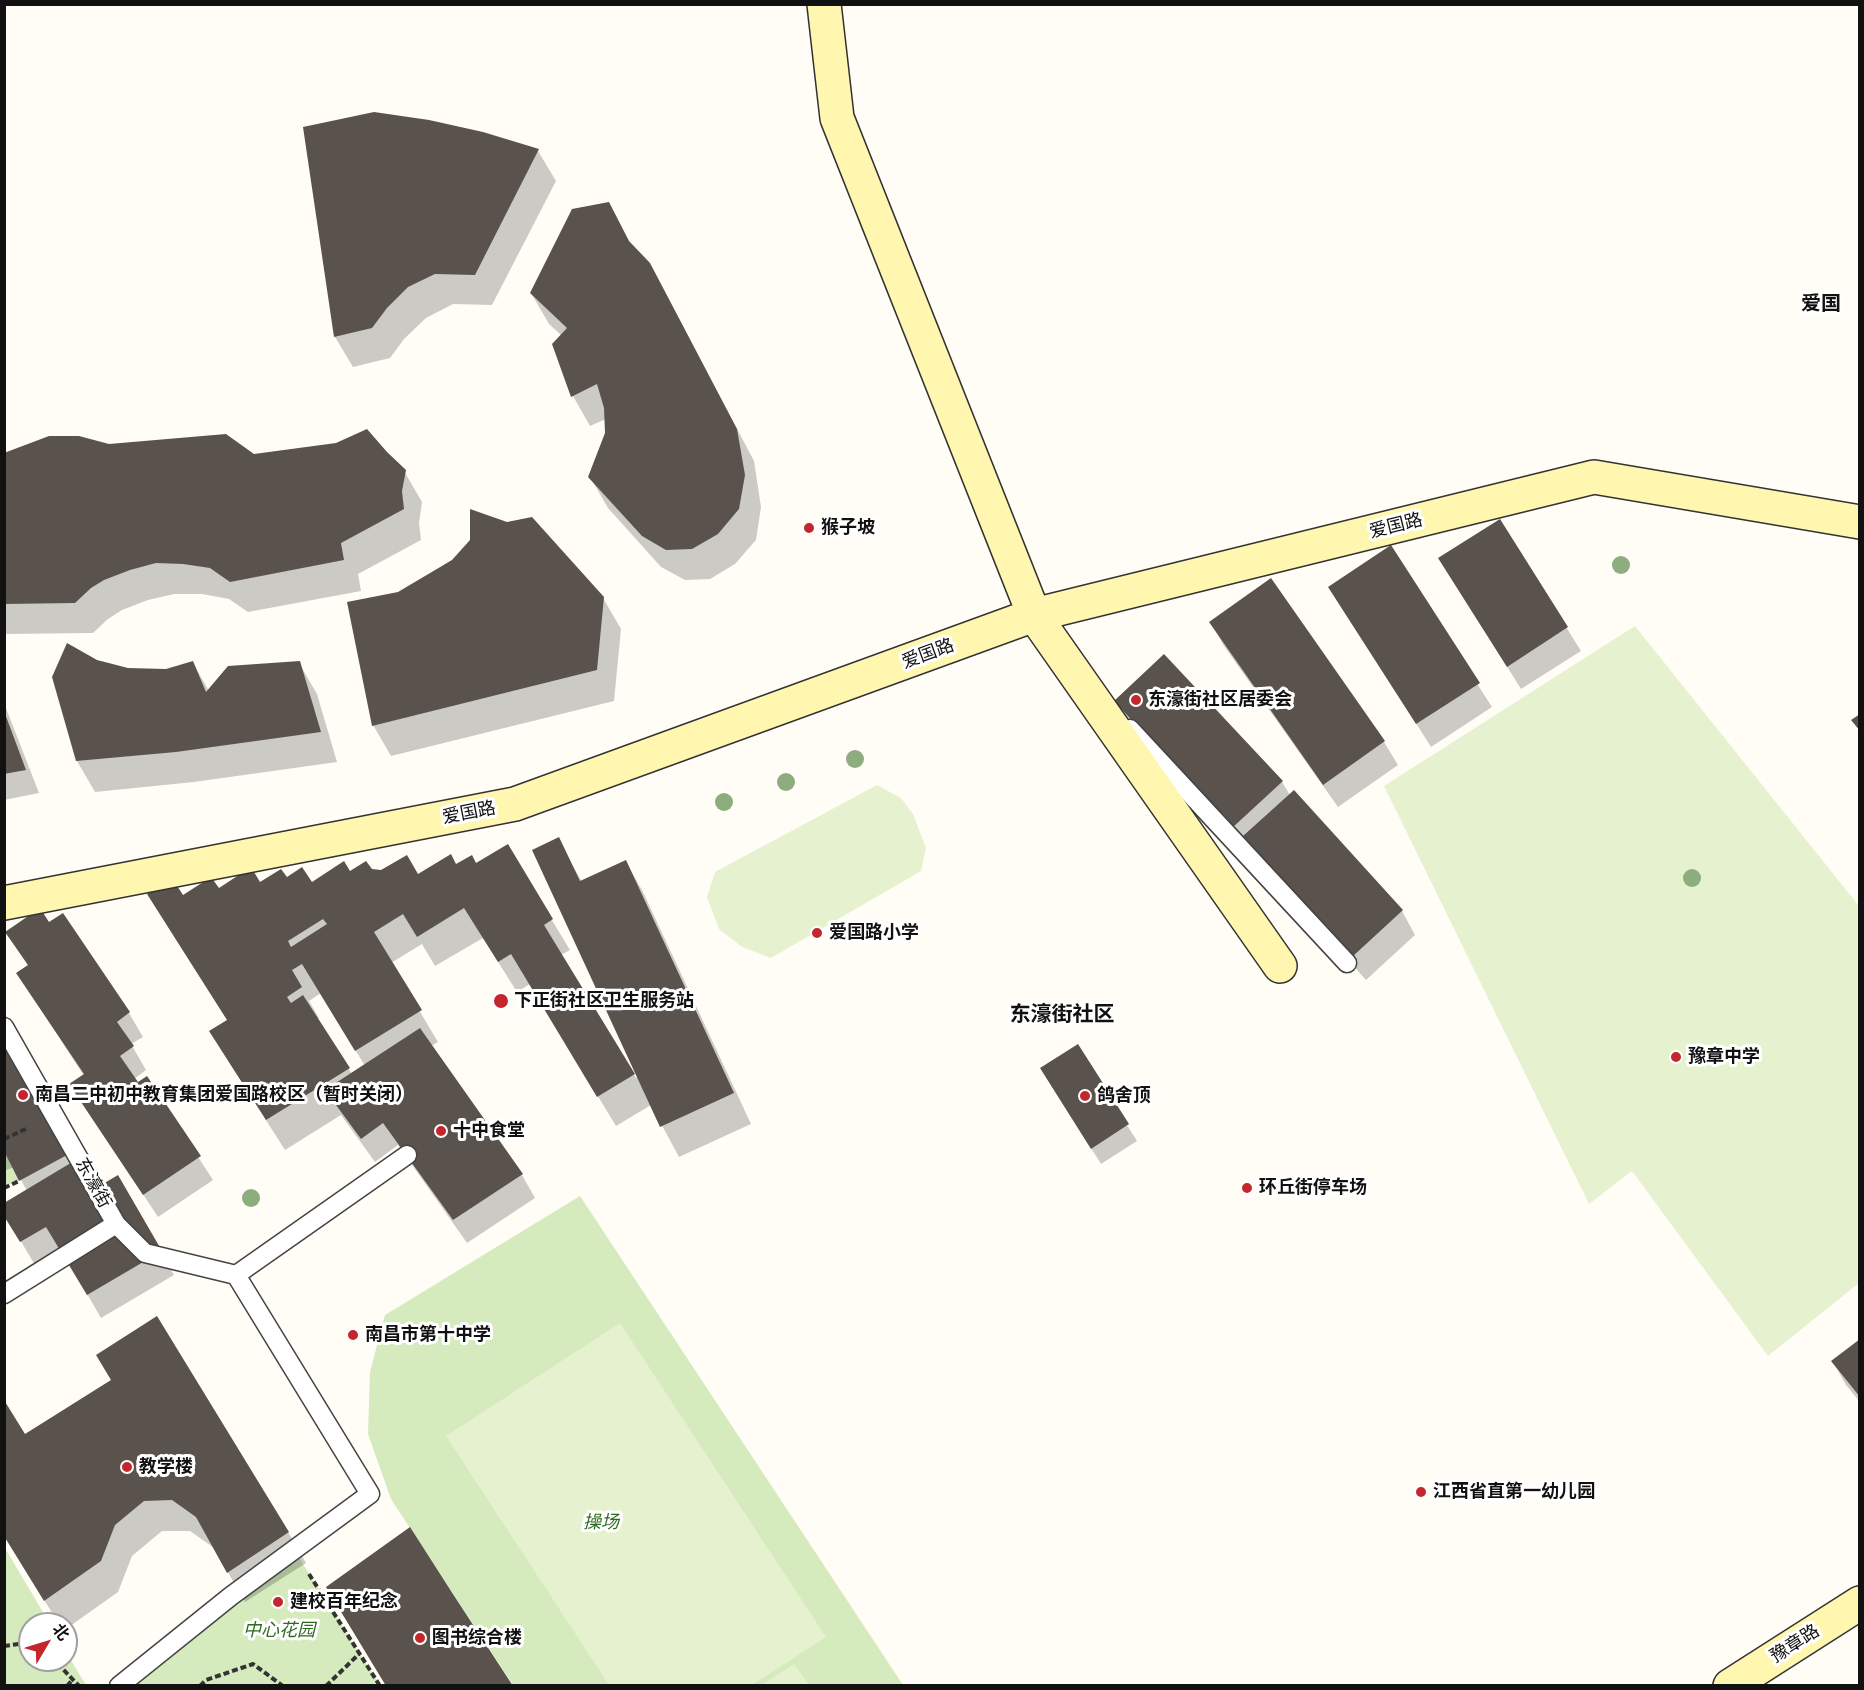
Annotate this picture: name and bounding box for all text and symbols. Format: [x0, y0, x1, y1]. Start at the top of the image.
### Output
district label: 爱国 [1801, 292, 1841, 316]
street label: 爱国路 [1367, 509, 1425, 543]
place label: 猴子坡 [821, 517, 875, 539]
marker: 猴子坡 [802, 521, 816, 535]
street label: 爱国路 [899, 635, 957, 673]
place label: 东濠街社区居委会 [1148, 689, 1292, 711]
marker: 东濠街社区居委会 [1129, 693, 1143, 707]
street label: 爱国路 [440, 797, 498, 829]
place label: 爱国路小学 [829, 922, 919, 944]
marker: 爱国路小学 [810, 926, 824, 940]
place label: 下正街社区卫生服务站 [514, 990, 694, 1012]
marker: 下正街社区卫生服务站 [492, 992, 510, 1010]
district label: 东濠街社区 [1010, 1002, 1114, 1028]
place label: 豫章中学 [1688, 1046, 1760, 1068]
marker: 豫章中学 [1669, 1050, 1683, 1064]
place label: 南昌二中初中教育集团爱国路校区（暂时关闭） [35, 1084, 413, 1106]
place label: 鸽舍顶 [1097, 1085, 1151, 1107]
marker: 南昌二中初中教育集团爱国路校区（暂时关闭） [16, 1088, 30, 1102]
marker: 鸽舍顶 [1078, 1089, 1092, 1103]
place label: 十中食堂 [453, 1120, 525, 1142]
marker: 十中食堂 [434, 1124, 448, 1138]
street label: 东濠街 [70, 1154, 116, 1212]
place label: 环丘街停车场 [1259, 1177, 1367, 1199]
marker: 环丘街停车场 [1240, 1181, 1254, 1195]
place label: 南昌市第十中学 [365, 1324, 491, 1346]
marker: 南昌市第十中学 [346, 1328, 360, 1342]
place label: 教学楼 [139, 1456, 193, 1478]
marker: 教学楼 [120, 1460, 134, 1474]
place label: 江西省直第一幼儿园 [1433, 1481, 1595, 1503]
marker: 江西省直第一幼儿园 [1414, 1485, 1428, 1499]
park label: 操场 [583, 1512, 619, 1534]
place label: 建校百年纪念 [290, 1591, 398, 1613]
marker: 建校百年纪念 [271, 1595, 285, 1609]
north arrow [18, 1612, 78, 1672]
text: 北 [49, 1620, 73, 1644]
park label: 中心花园 [243, 1620, 315, 1642]
street label: 豫章路 [1766, 1620, 1824, 1668]
place label: 图书综合楼 [432, 1627, 522, 1649]
marker: 图书综合楼 [413, 1631, 427, 1645]

